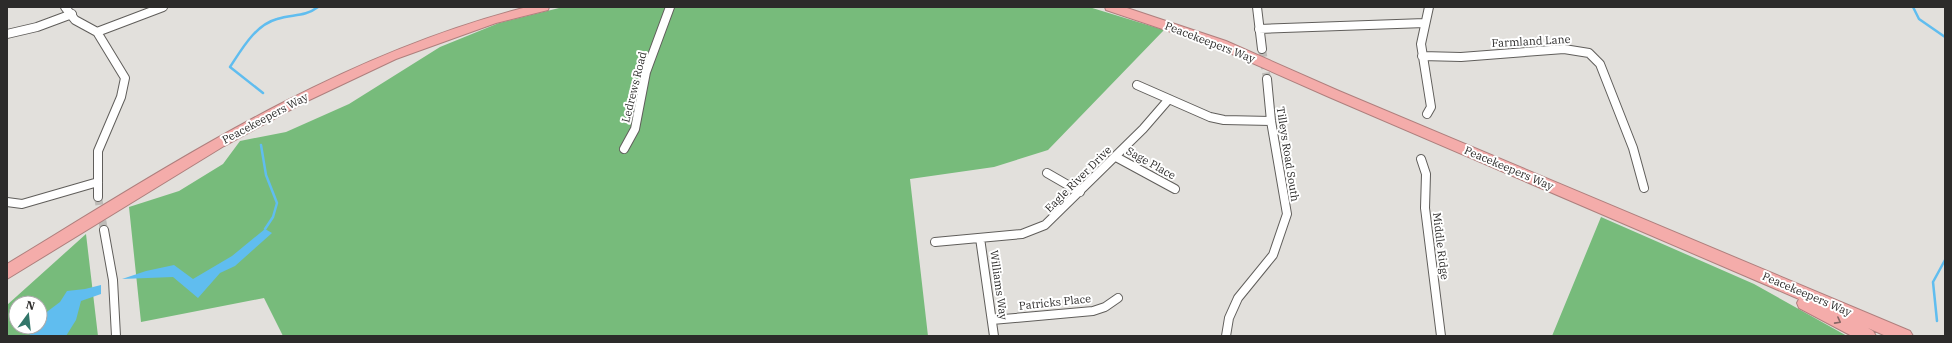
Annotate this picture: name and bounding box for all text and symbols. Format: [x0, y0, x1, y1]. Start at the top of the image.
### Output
street label: Peacekeepers Way [1163, 18, 1257, 66]
street label: Farmland Lane [1491, 32, 1571, 50]
street label: Ledrews Road [618, 50, 650, 124]
street label: Peacekeepers Way [220, 89, 311, 147]
street label: Tilleys Road South [1274, 106, 1302, 203]
street label: Eagle River Drive [1042, 143, 1114, 215]
street label: Peacekeepers Way [1462, 143, 1556, 193]
street label: Sage Place [1124, 144, 1178, 182]
street label: Middle Ridge [1430, 212, 1452, 280]
street label: Williams Way [987, 249, 1011, 321]
street label: Peacekeepers Way [1760, 269, 1854, 319]
street label: Patricks Place [1018, 291, 1092, 313]
north arrow [8, 295, 48, 335]
text: N [25, 297, 37, 313]
one-way arrow [1834, 316, 1841, 323]

